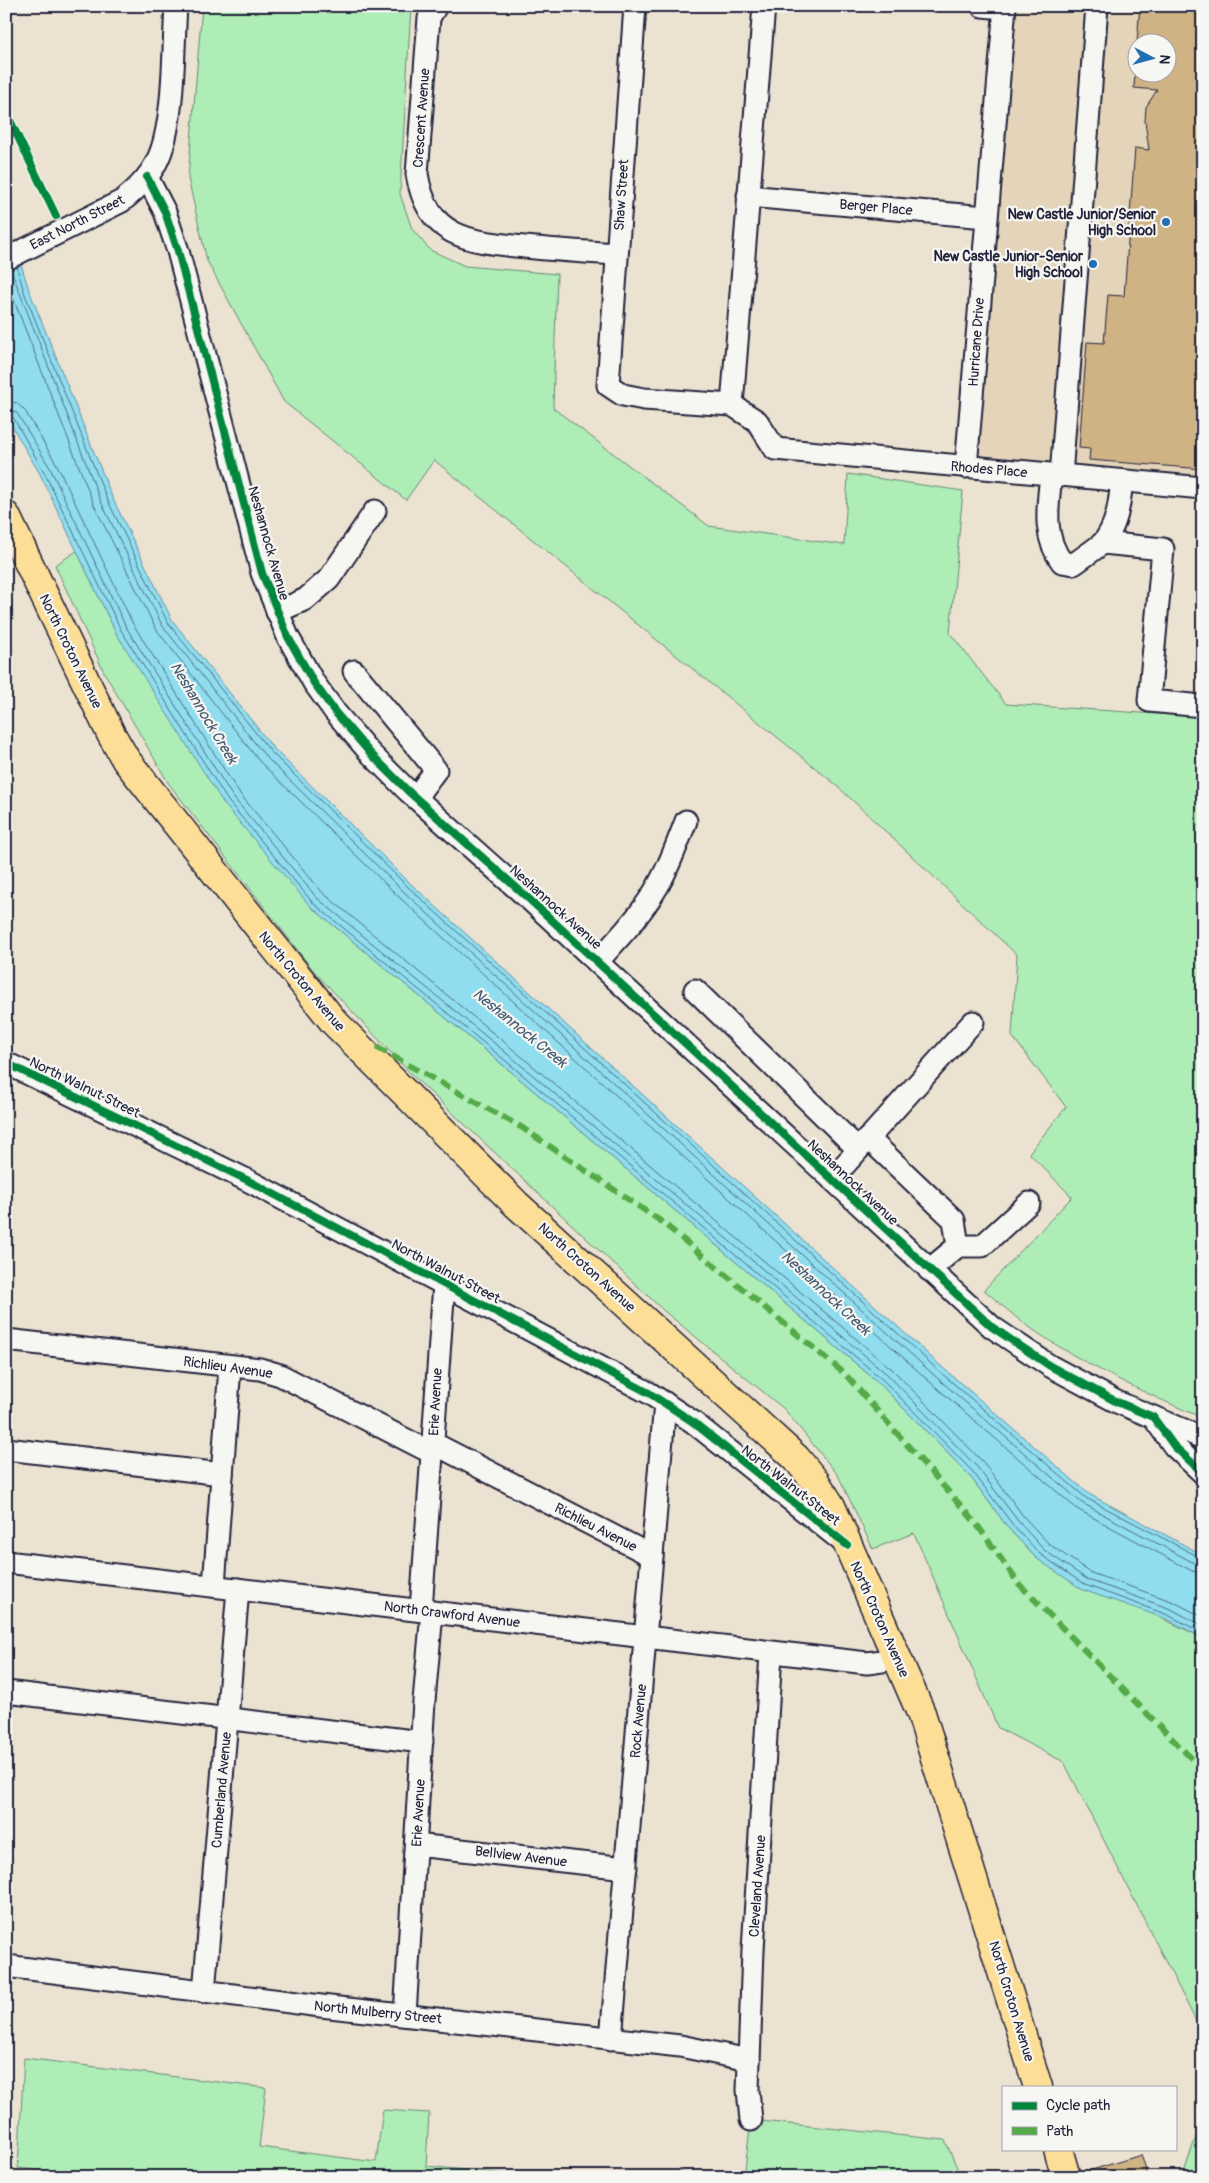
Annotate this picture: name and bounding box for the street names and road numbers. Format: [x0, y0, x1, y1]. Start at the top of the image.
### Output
street label: Crescent Avenue [410, 68, 433, 168]
street label: Shaw Street [611, 158, 633, 231]
street label: East North Street [27, 191, 128, 254]
street label: Berger Place [839, 196, 913, 219]
street label: Hurricane Drive [965, 297, 988, 387]
street label: Rhodes Place [950, 458, 1028, 481]
street label: Neshannock Avenue [244, 484, 293, 602]
street label: North Croton Avenue [35, 591, 106, 711]
street label: Neshannock Avenue [506, 862, 605, 953]
street label: North Croton Avenue [255, 928, 348, 1035]
street label: North Walnut Street [27, 1053, 143, 1122]
street label: Neshannock Avenue [804, 1136, 902, 1229]
street label: North Croton Avenue [534, 1219, 639, 1316]
street label: North Walnut Street [389, 1236, 503, 1307]
street label: Richlieu Avenue [182, 1353, 274, 1382]
street label: Erie Avenue [425, 1368, 446, 1436]
street label: North Walnut Street [738, 1442, 844, 1529]
street label: Richlieu Avenue [552, 1499, 640, 1556]
street label: North Croton Avenue [846, 1559, 913, 1680]
street label: North Crawford Avenue [383, 1598, 521, 1631]
street label: Rock Avenue [627, 1683, 650, 1759]
street label: Cumberland Avenue [208, 1731, 235, 1849]
street label: Erie Avenue [408, 1779, 429, 1847]
street label: Cleveland Avenue [745, 1834, 770, 1938]
street label: Bellview Avenue [474, 1842, 568, 1871]
street label: North Croton Avenue [985, 1939, 1038, 2064]
street label: North Mulberry Street [313, 1997, 443, 2028]

